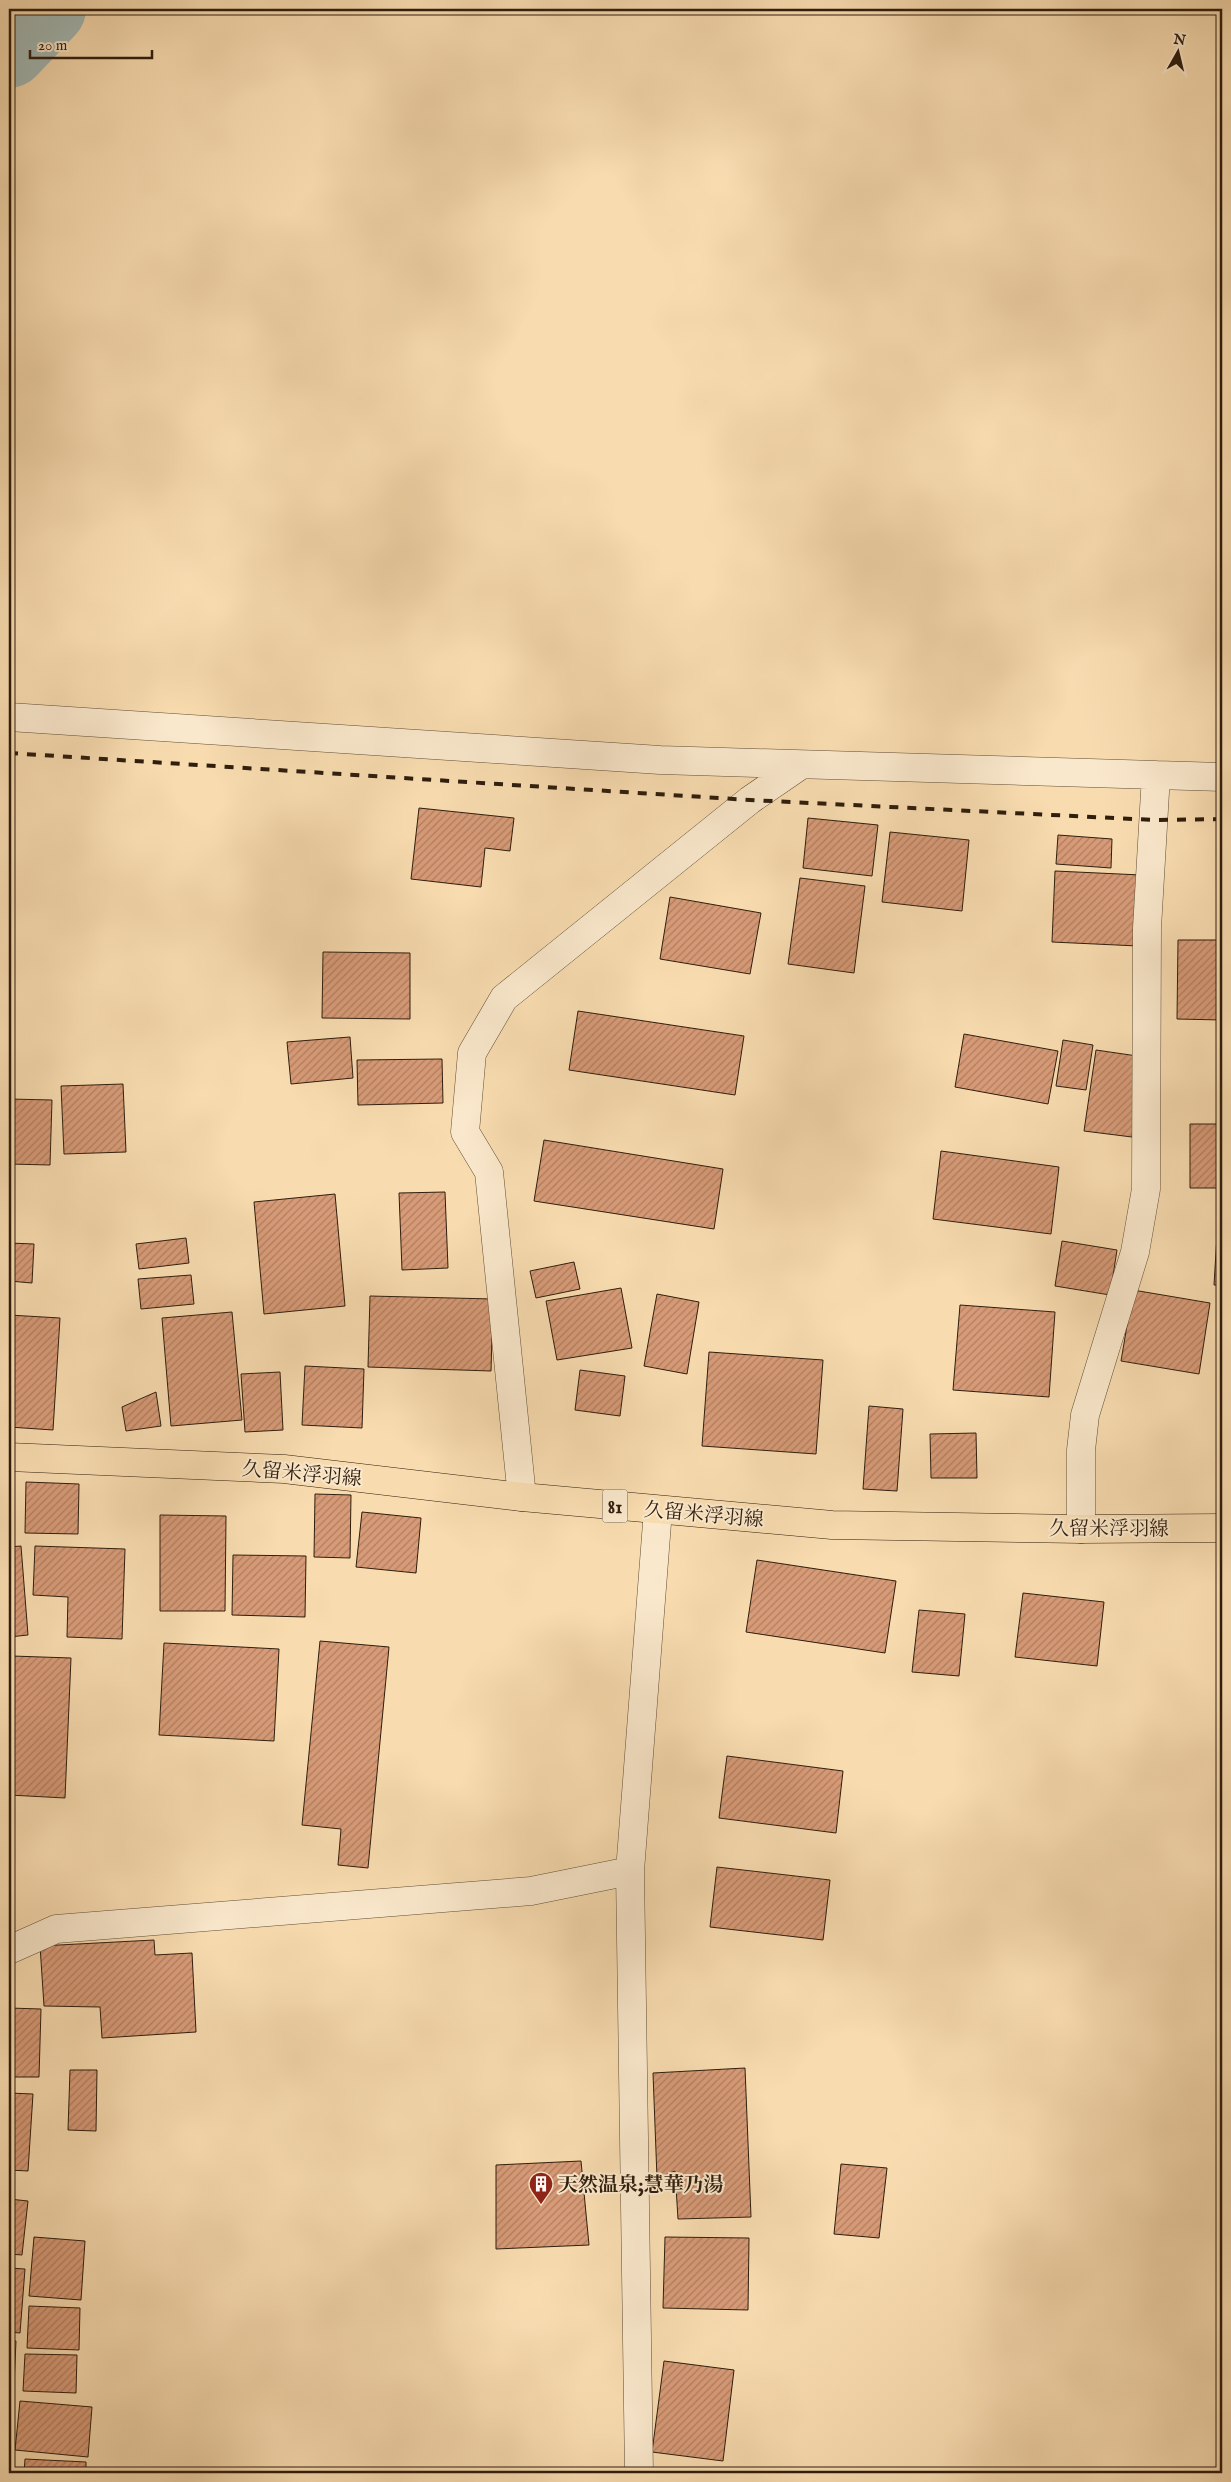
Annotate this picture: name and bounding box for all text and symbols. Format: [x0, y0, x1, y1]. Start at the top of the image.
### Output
scale bar [30, 28, 152, 60]
north arrow [1154, 28, 1204, 78]
text: N [1171, 30, 1187, 50]
text: 20 m [38, 36, 68, 55]
street label: 久留米浮羽線 [241, 1457, 363, 1492]
road number: 81 [602, 1490, 628, 1522]
street label: 久留米浮羽線 [643, 1498, 765, 1533]
street label: 久留米浮羽線 [1049, 1517, 1169, 1542]
building icon: 天然温泉;慧華乃湯 [528, 2171, 554, 2205]
place label: 天然温泉;慧華乃湯 [558, 2173, 724, 2198]

